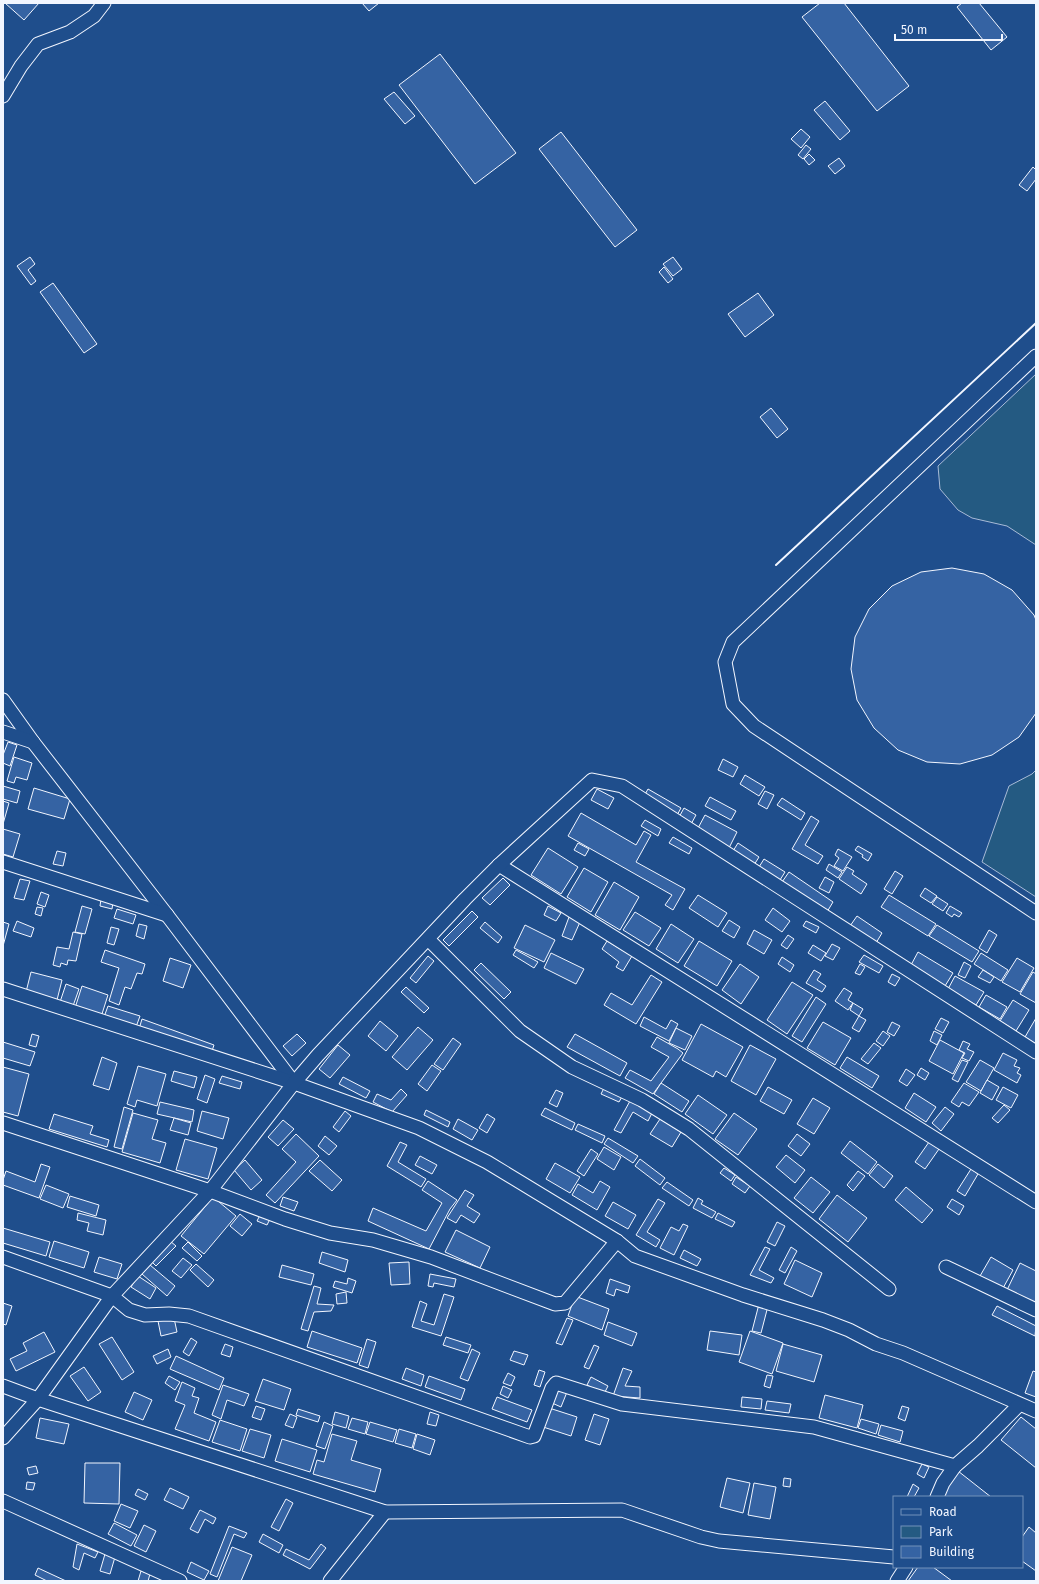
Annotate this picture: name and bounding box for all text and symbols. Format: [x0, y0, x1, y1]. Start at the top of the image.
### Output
scale bar [895, 16, 1002, 42]
text: 50 m [901, 23, 927, 37]
legend [893, 1496, 1023, 1568]
text: Road [929, 1505, 957, 1519]
text: Park [929, 1525, 953, 1539]
text: Building [929, 1545, 975, 1559]

